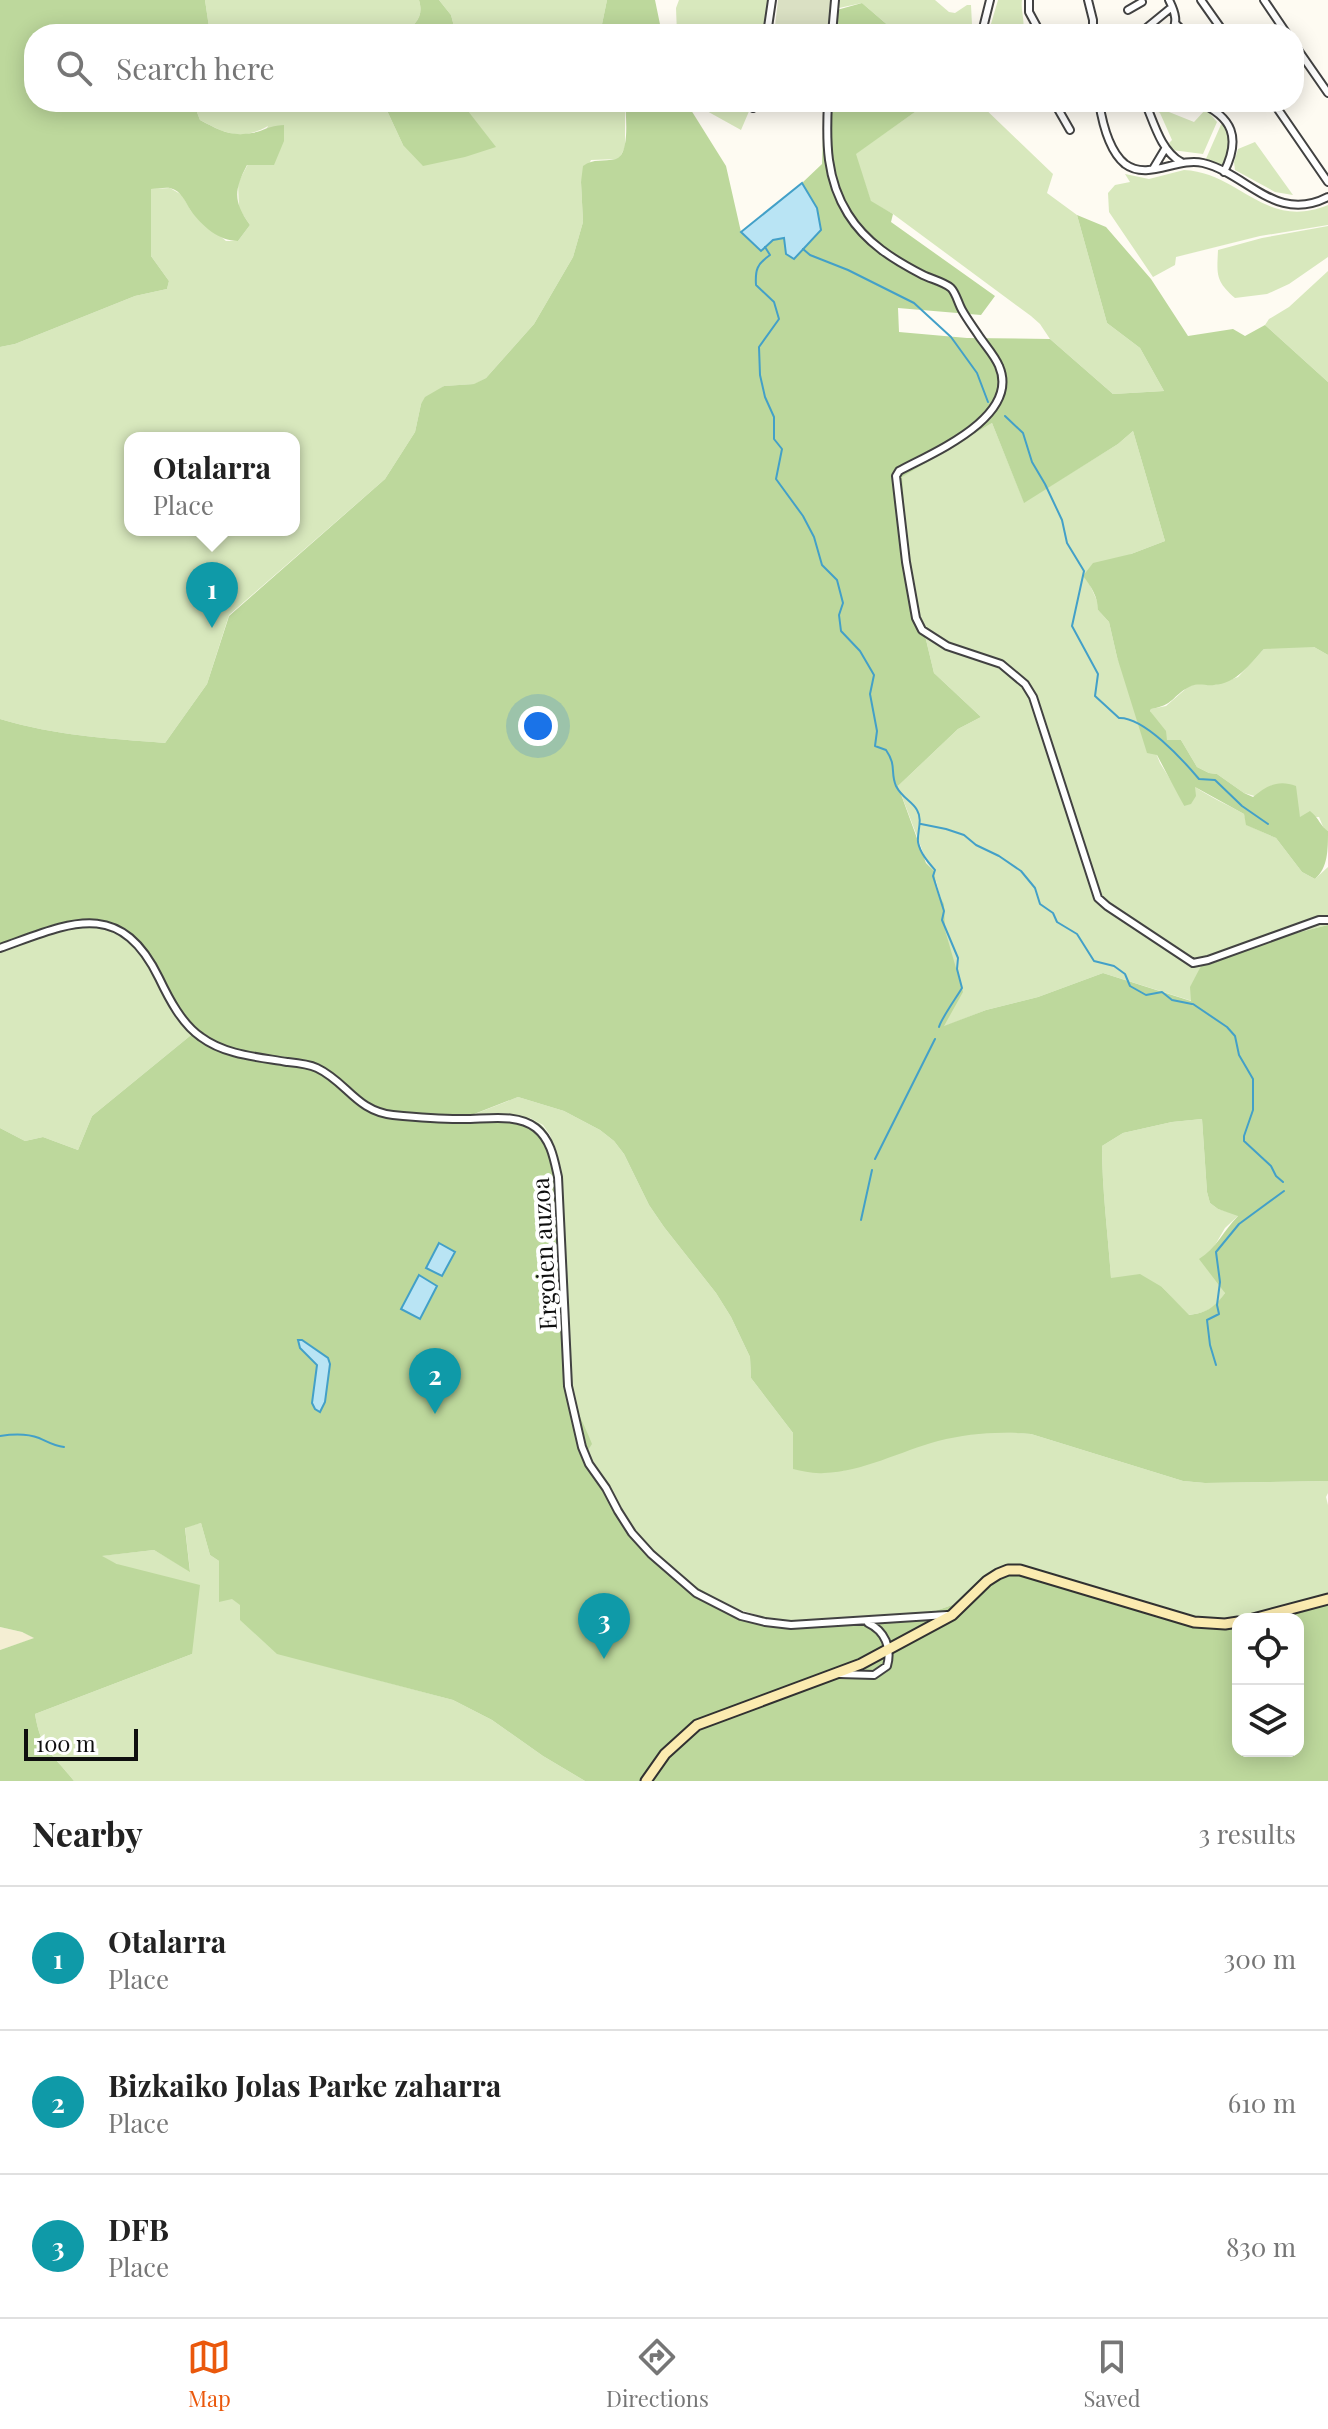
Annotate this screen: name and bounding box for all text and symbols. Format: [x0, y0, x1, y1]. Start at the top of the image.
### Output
search box [24, 24, 1304, 112]
icon: search [52, 46, 96, 90]
text: Search here [116, 48, 275, 88]
popup [124, 432, 300, 536]
text: Otalarra [153, 447, 271, 487]
text: Place [153, 487, 214, 522]
pin: 1 [186, 562, 238, 628]
your location [518, 706, 558, 746]
street label: Ergoien auzoa [523, 1177, 563, 1331]
pin: 2 [409, 1348, 461, 1414]
pin: 3 [578, 1593, 630, 1659]
map controls [1232, 1613, 1304, 1757]
button: locate [1232, 1613, 1304, 1685]
button: layers [1232, 1685, 1304, 1757]
scale bar [24, 1725, 138, 1761]
text: 100 m [36, 1728, 96, 1758]
text: Nearby [32, 1810, 143, 1856]
text: 3 results [1199, 1816, 1296, 1851]
text: Otalarra [108, 1921, 226, 1961]
text: 1 [53, 1941, 63, 1976]
text: 300 m [1224, 1941, 1296, 1976]
text: Place [108, 1961, 169, 1996]
text: Bizkaiko Jolas Parke zaharra [108, 2065, 501, 2105]
text: 2 [51, 2085, 65, 2120]
text: 610 m [1228, 2085, 1296, 2120]
text: Place [108, 2105, 169, 2140]
text: DFB [108, 2209, 169, 2249]
text: 3 [52, 2229, 64, 2264]
text: 830 m [1226, 2229, 1296, 2264]
text: Place [108, 2249, 169, 2284]
tab: Map [187, 2335, 231, 2413]
tab: Directions [606, 2335, 709, 2413]
tab: Saved [1083, 2335, 1141, 2413]

